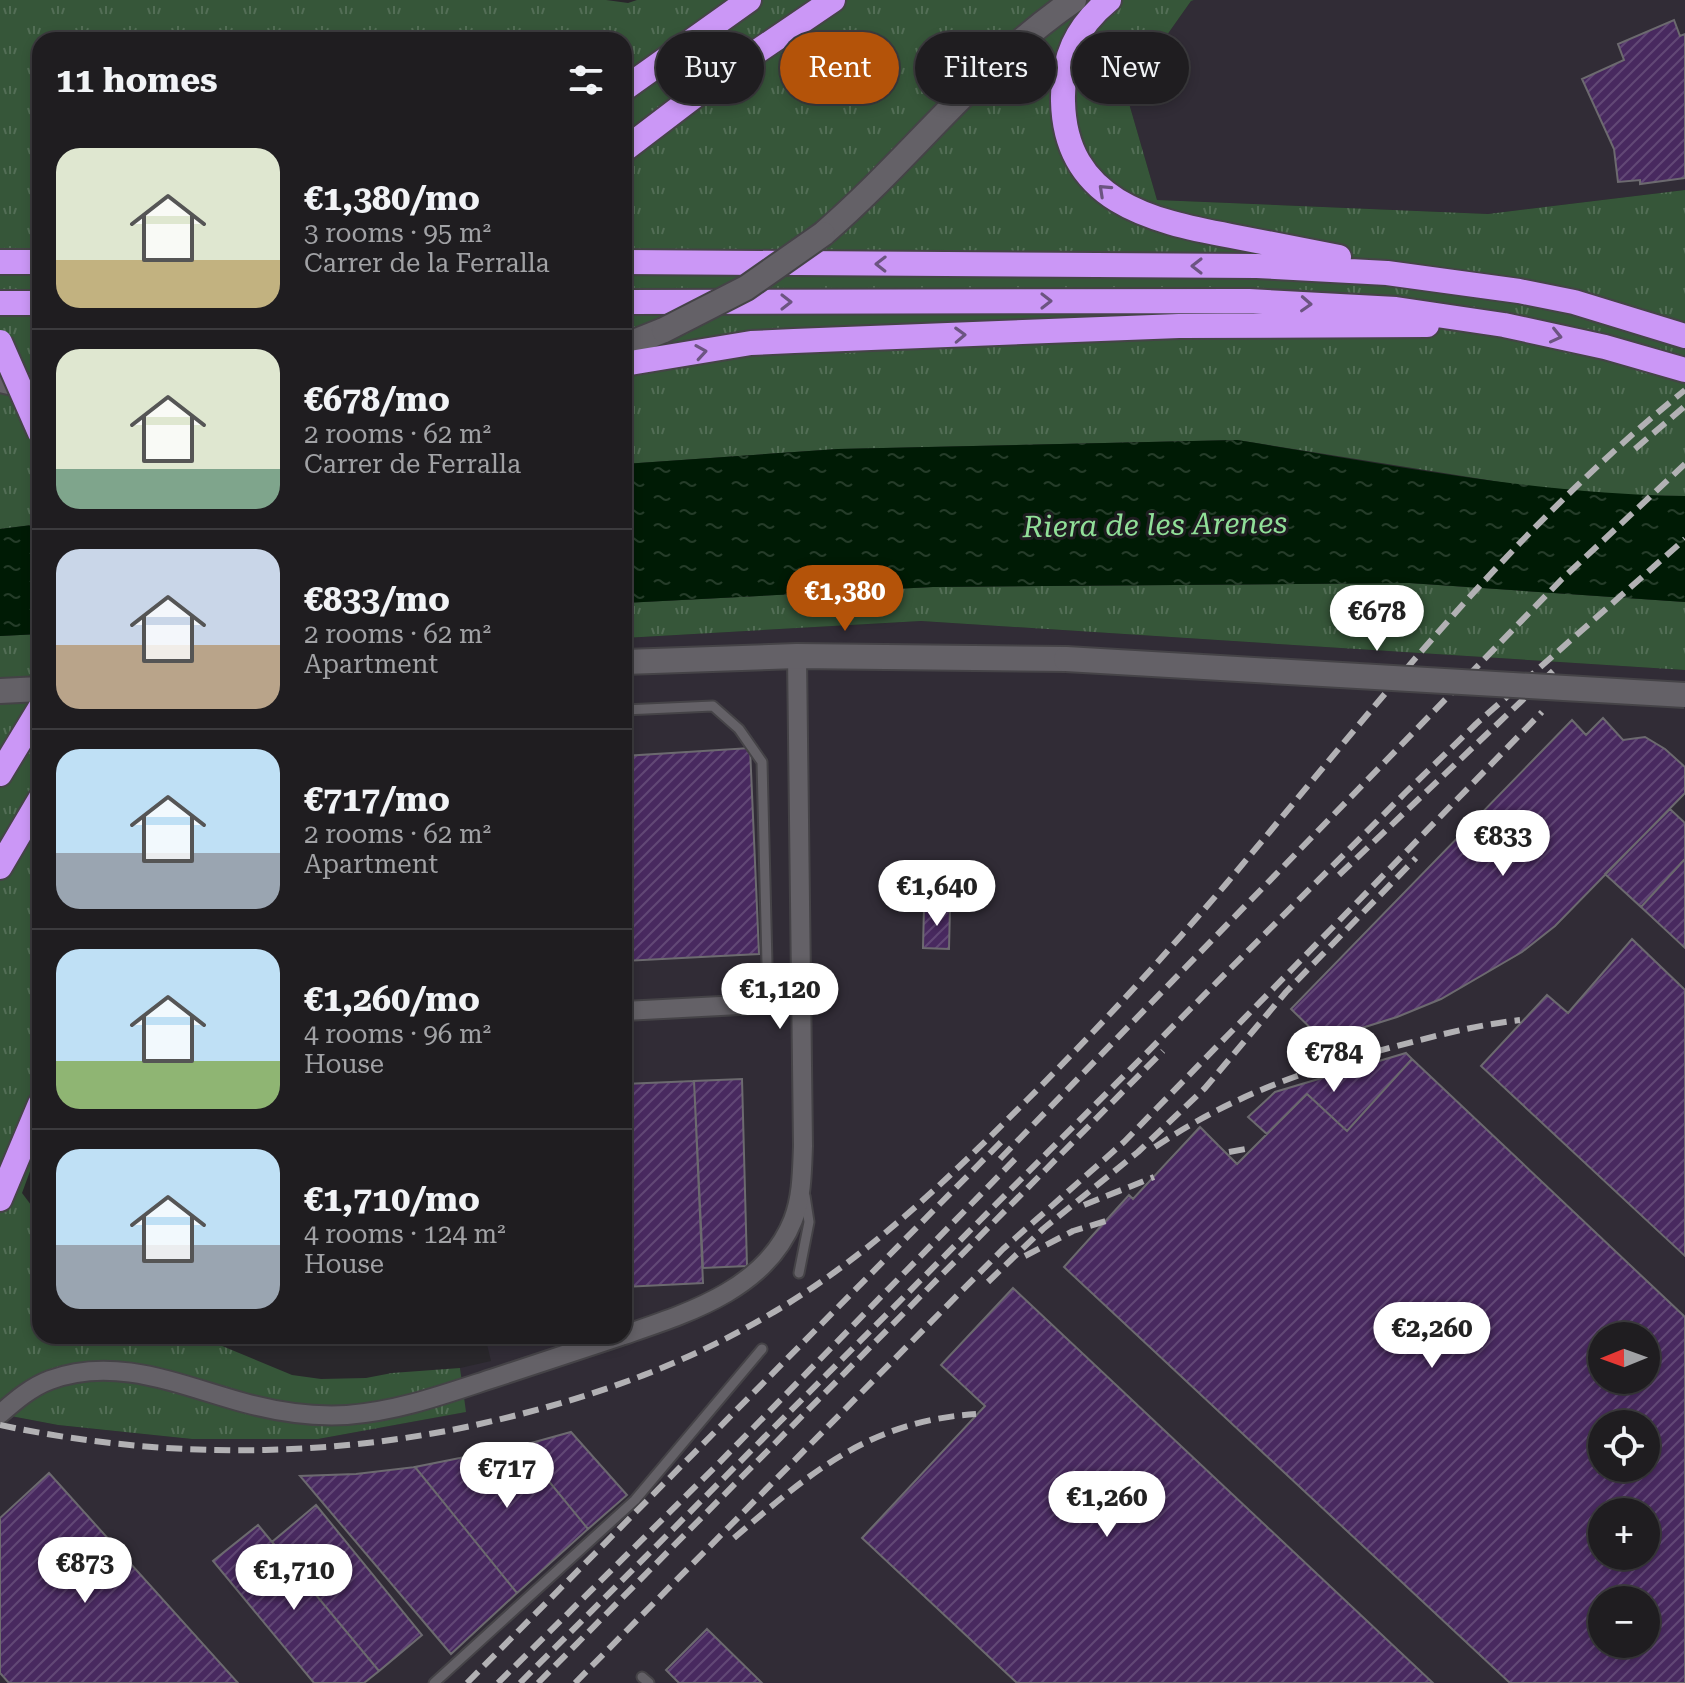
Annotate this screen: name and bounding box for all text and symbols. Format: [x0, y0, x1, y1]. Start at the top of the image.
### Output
chip: Buy [656, 32, 764, 104]
chip: Rent [780, 32, 899, 104]
chip: Filters [915, 32, 1056, 104]
chip: New [1072, 32, 1189, 104]
icon: filters [564, 58, 608, 102]
text: 11 homes [56, 60, 218, 100]
text: €1,380/mo [304, 178, 480, 218]
icon: home [120, 180, 216, 276]
one-way arrow [1099, 185, 1113, 200]
text: 3 rooms · 95 m² [304, 218, 491, 248]
text: Carrer de la Ferralla [304, 248, 550, 278]
one-way arrow [874, 255, 887, 272]
one-way arrow [1190, 257, 1203, 275]
one-way arrow [1040, 292, 1053, 310]
one-way arrow [780, 293, 793, 311]
one-way arrow [1300, 295, 1313, 312]
one-way arrow [954, 327, 967, 344]
one-way arrow [1549, 327, 1562, 344]
one-way arrow [694, 344, 708, 361]
text: €678/mo [304, 379, 450, 419]
icon: home [120, 381, 216, 477]
text: 2 rooms · 62 m² [304, 419, 491, 449]
text: Carrer de Ferralla [304, 449, 521, 479]
water label: Riera de les Arenes [1021, 505, 1288, 544]
pin: €1,380 [780, 565, 910, 633]
text: €1,380 [804, 576, 886, 606]
text: €833/mo [304, 579, 450, 619]
icon: home [120, 581, 216, 677]
pin: €678 [1330, 585, 1424, 653]
text: €678 [1348, 596, 1406, 626]
text: 2 rooms · 62 m² [304, 619, 491, 649]
text: Apartment [304, 649, 438, 679]
text: €717/mo [304, 779, 450, 819]
icon: home [120, 781, 216, 877]
pin: €833 [1456, 810, 1550, 878]
text: 2 rooms · 62 m² [304, 819, 491, 849]
text: €833 [1474, 821, 1532, 851]
text: Apartment [304, 849, 438, 879]
pin: €1,640 [872, 860, 1002, 928]
text: €1,640 [896, 871, 978, 901]
pin: €1,120 [715, 963, 845, 1031]
text: €1,120 [739, 974, 821, 1004]
text: €1,260/mo [304, 979, 480, 1019]
icon: home [120, 981, 216, 1077]
text: 4 rooms · 96 m² [304, 1019, 491, 1049]
pin: €784 [1287, 1026, 1381, 1094]
text: €784 [1305, 1037, 1363, 1067]
text: House [304, 1049, 384, 1079]
text: €1,710/mo [304, 1179, 480, 1219]
icon: home [120, 1181, 216, 1277]
text: 4 rooms · 124 m² [304, 1219, 506, 1249]
text: House [304, 1249, 384, 1279]
pin: €2,260 [1367, 1302, 1497, 1370]
text: €2,260 [1391, 1313, 1473, 1343]
north arrow [1588, 1322, 1660, 1394]
map controls [1588, 1322, 1660, 1658]
button: locate [1588, 1410, 1660, 1482]
pin: €717 [460, 1442, 554, 1510]
text: €717 [478, 1453, 536, 1483]
pin: €1,260 [1042, 1471, 1172, 1539]
text: €1,260 [1066, 1482, 1148, 1512]
button: + [1588, 1498, 1660, 1570]
pin: €873 [38, 1537, 132, 1605]
pin: €1,710 [229, 1544, 359, 1612]
text: €873 [56, 1548, 114, 1578]
text: €1,710 [253, 1555, 335, 1585]
button: − [1588, 1586, 1660, 1658]

